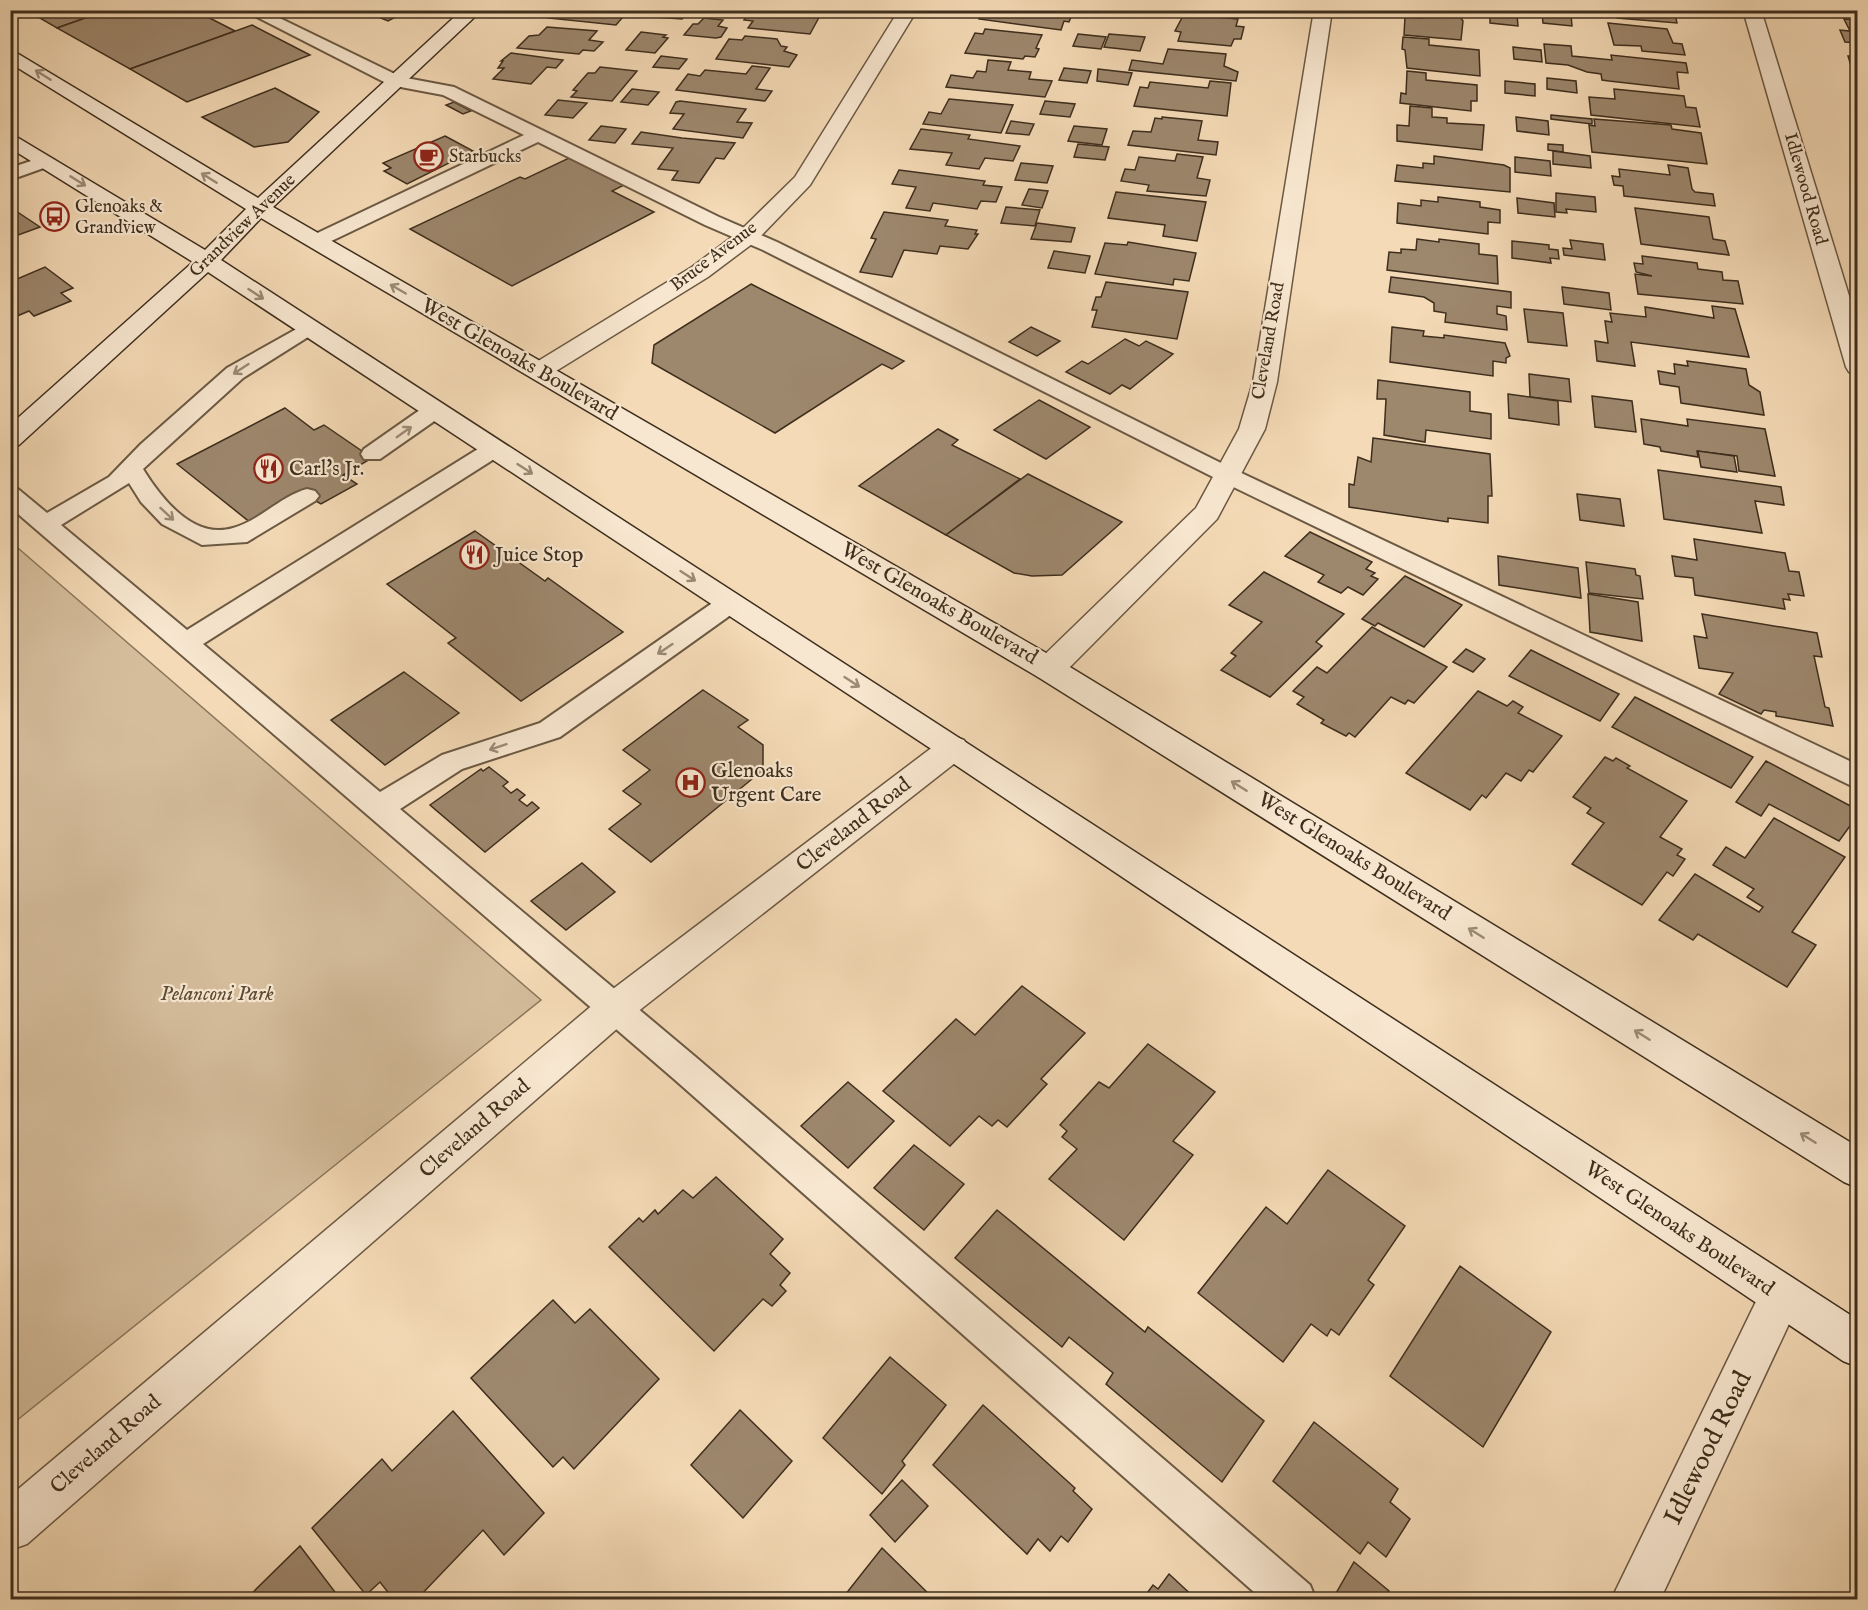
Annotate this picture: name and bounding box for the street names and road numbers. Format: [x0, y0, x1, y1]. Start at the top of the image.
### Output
street label: Idlewood Road [1778, 130, 1832, 248]
street label: Grandview Avenue [185, 169, 301, 283]
street label: Bruce Avenue [666, 217, 762, 297]
street label: Cleveland Road [1247, 280, 1291, 401]
street label: West Glenoaks Boulevard [416, 293, 623, 428]
street label: West Glenoaks Boulevard [836, 537, 1043, 672]
street label: Cleveland Road [791, 771, 917, 878]
street label: West Glenoaks Boulevard [1252, 786, 1456, 928]
street label: Cleveland Road [414, 1073, 537, 1185]
street label: West Glenoaks Boulevard [1579, 1155, 1780, 1303]
street label: Idlewood Road [1657, 1366, 1759, 1530]
street label: Cleveland Road [45, 1389, 168, 1501]

